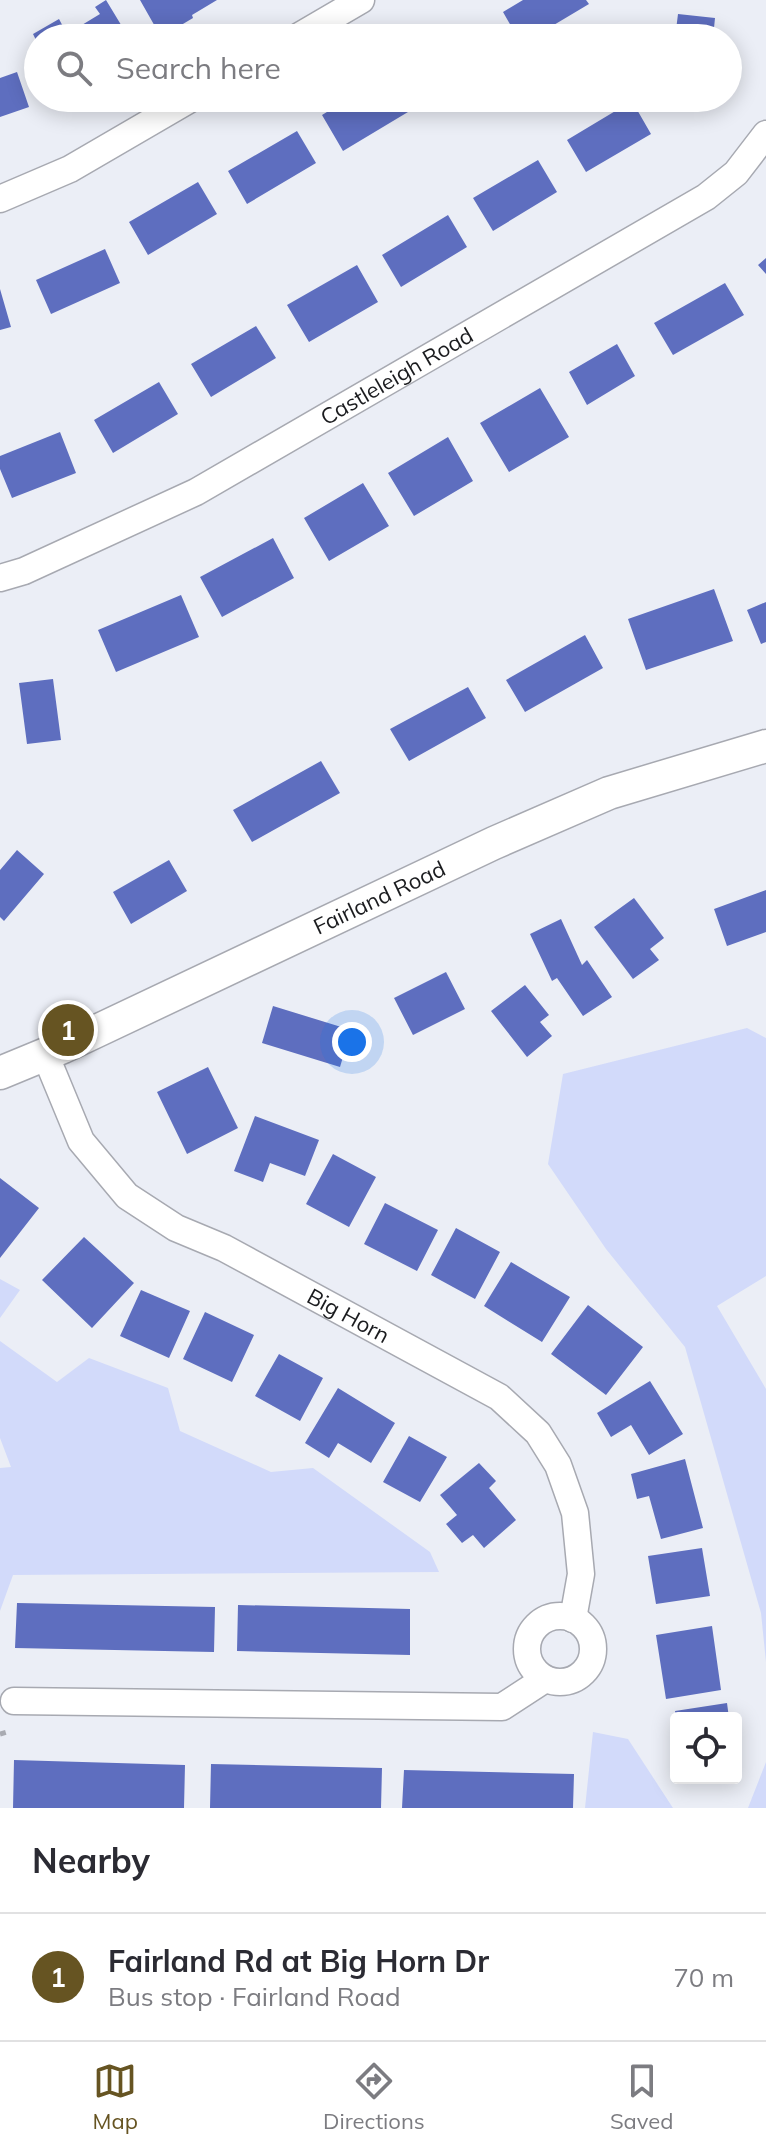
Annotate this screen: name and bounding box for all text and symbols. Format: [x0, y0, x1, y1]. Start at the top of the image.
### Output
search box [24, 24, 742, 112]
icon: search [52, 46, 96, 90]
text: Search here [116, 49, 281, 87]
street label: Castleleigh Road [315, 321, 478, 431]
street label: Fairland Road [309, 854, 450, 940]
pin: 1 [42, 1000, 94, 1060]
your location [332, 1022, 372, 1062]
street label: Big Horn [302, 1282, 395, 1349]
map controls [670, 1712, 742, 1784]
button: locate [670, 1712, 742, 1784]
text: Nearby [32, 1839, 150, 1882]
text: Fairland Rd at Big Horn Dr [108, 1942, 489, 1980]
text: 1 [50, 1961, 66, 1994]
text: 70 m [673, 1961, 734, 1994]
text: Bus stop · Fairland Road [108, 1980, 401, 2013]
tab: Map [93, 2059, 138, 2135]
tab: Directions [323, 2059, 425, 2135]
tab: Saved [610, 2059, 673, 2135]

